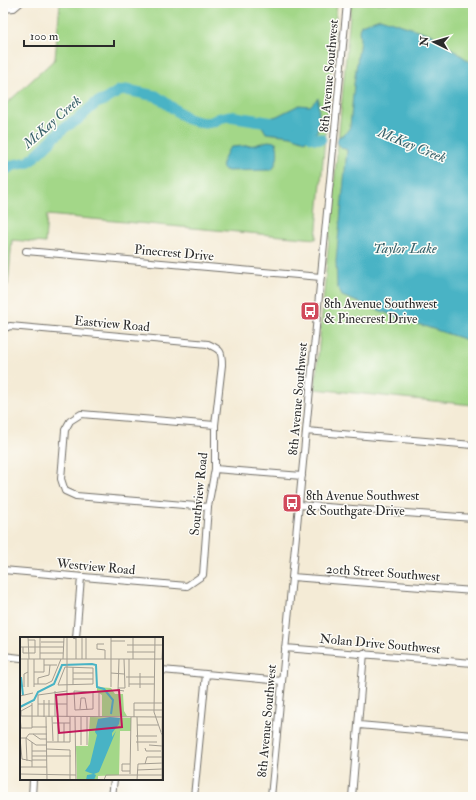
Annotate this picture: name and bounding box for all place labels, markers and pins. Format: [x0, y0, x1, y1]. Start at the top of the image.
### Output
place label: 8th Avenue Southwest & Pinecrest Drive [324, 296, 437, 327]
bus stop icon: 8th Avenue Southwest & Pinecrest Drive [299, 300, 321, 322]
place label: 8th Avenue Southwest & Southgate Drive [306, 488, 419, 519]
bus stop icon: 8th Avenue Southwest & Southgate Drive [281, 492, 303, 514]

